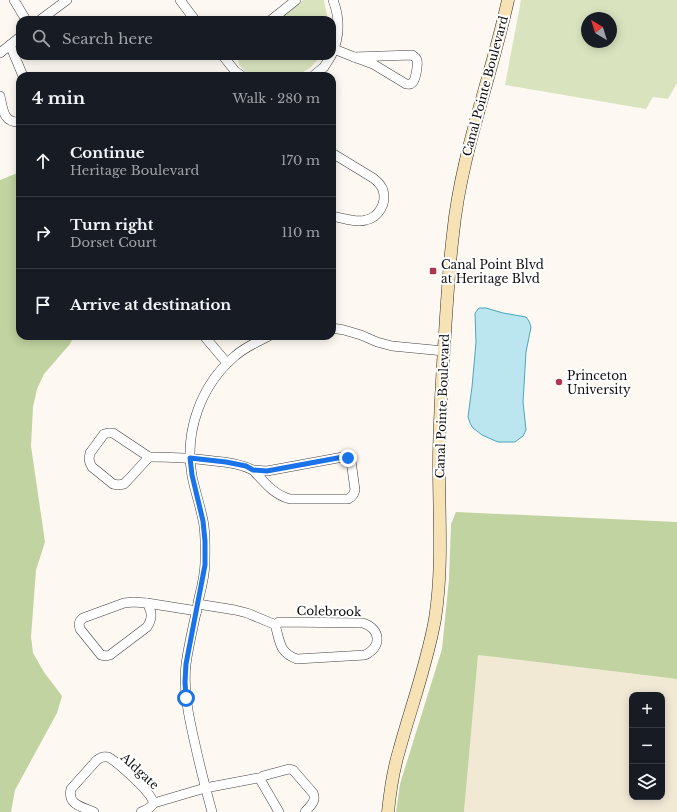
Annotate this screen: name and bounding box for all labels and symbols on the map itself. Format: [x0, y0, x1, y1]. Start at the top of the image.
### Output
north arrow [581, 12, 617, 48]
street label: Canal Pointe Boulevard [459, 14, 511, 158]
place label: Canal Point Blvd at Heritage Blvd [441, 257, 544, 286]
marker: Canal Point Blvd at Heritage Blvd [428, 266, 438, 276]
street label: Canal Pointe Boulevard [432, 333, 452, 479]
place label: Princeton University [567, 368, 631, 397]
marker: Princeton University [554, 377, 564, 387]
route end [339, 449, 357, 467]
street label: Colebrook [296, 603, 362, 619]
route start [177, 689, 195, 707]
street label: Aldgate [117, 749, 162, 792]

